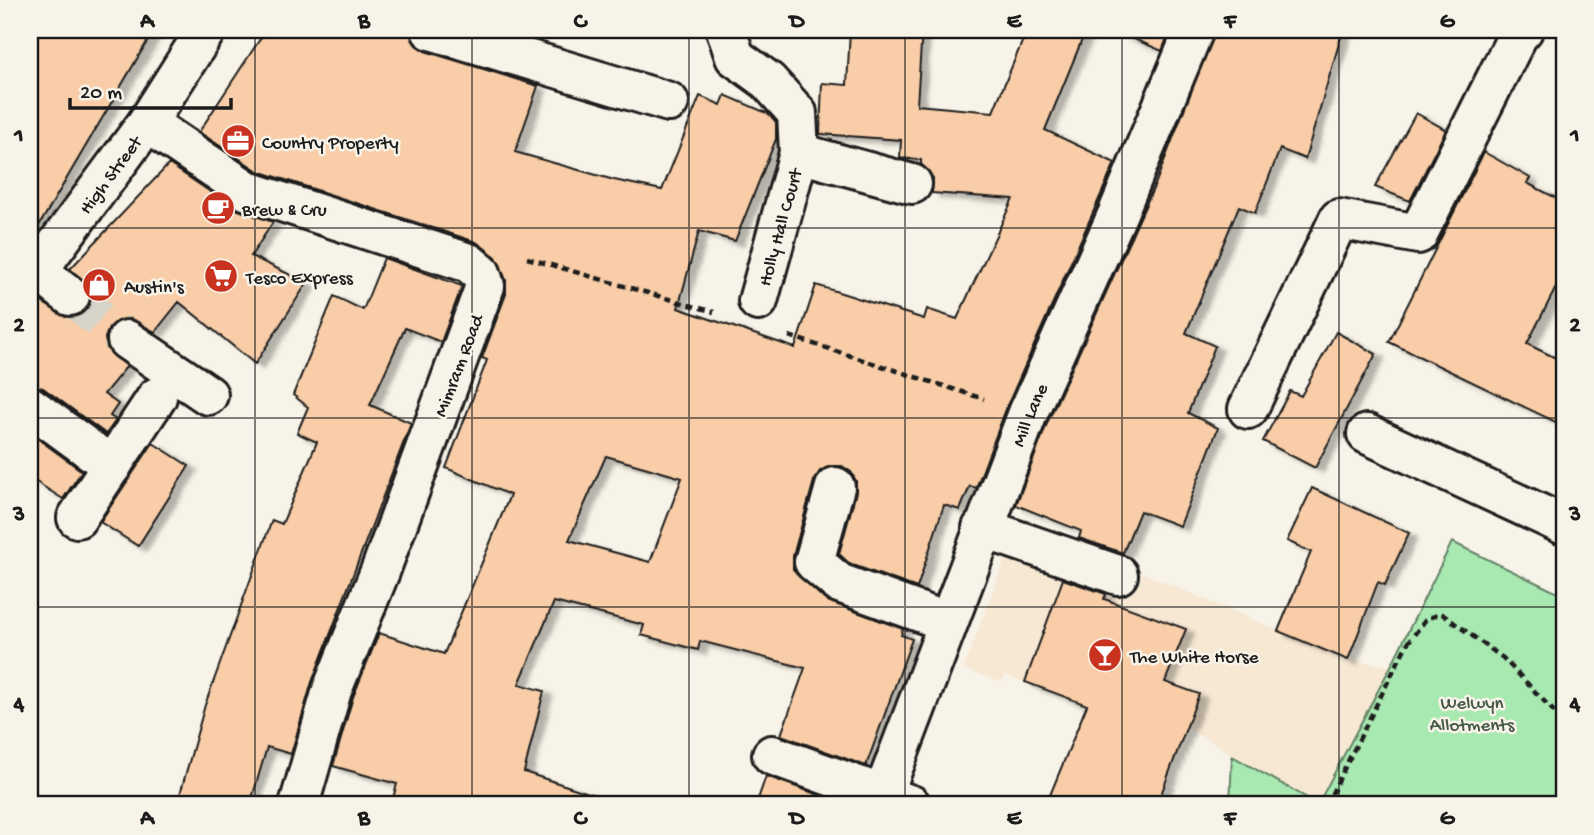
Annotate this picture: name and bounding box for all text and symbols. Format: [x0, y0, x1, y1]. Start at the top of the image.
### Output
text: A [139, 9, 155, 36]
text: B [357, 9, 371, 36]
text: C [574, 9, 589, 36]
text: D [788, 9, 806, 36]
text: E [1007, 9, 1023, 36]
text: F [1223, 9, 1238, 36]
text: G [1440, 9, 1456, 36]
scale bar [70, 66, 231, 110]
text: 20 m [80, 82, 122, 107]
office icon: Country Property [219, 122, 257, 160]
text: 1 [13, 123, 24, 150]
text: 1 [1569, 123, 1580, 150]
street label: High Street [76, 131, 150, 220]
place label: Country Property [262, 133, 399, 156]
street label: Holly Hall Court [755, 164, 810, 289]
cafe icon: Brew & Cru [199, 189, 237, 227]
place label: Brew & Cru [241, 200, 327, 223]
supermarket icon: Tesco Express [202, 257, 240, 295]
shop icon: Austin's [80, 266, 118, 304]
place label: Tesco Express [245, 268, 354, 291]
place label: Austin's [124, 277, 185, 300]
street label: Mimram Road [430, 310, 491, 421]
text: 2 [13, 313, 25, 340]
text: 2 [1569, 313, 1581, 340]
street label: Mill Lane [1008, 380, 1055, 451]
text: 3 [12, 502, 25, 529]
text: 3 [1568, 502, 1581, 529]
bar icon: The White Horse [1086, 636, 1124, 674]
place label: The White Horse [1129, 647, 1259, 670]
text: 4 [13, 692, 25, 719]
text: 4 [1569, 692, 1581, 719]
park label: Welwyn Allotments [1430, 693, 1515, 738]
text: A [139, 806, 155, 833]
text: B [357, 806, 371, 833]
text: C [574, 806, 589, 833]
text: D [788, 806, 806, 833]
text: E [1007, 806, 1023, 833]
text: F [1223, 806, 1238, 833]
text: G [1440, 806, 1456, 833]

